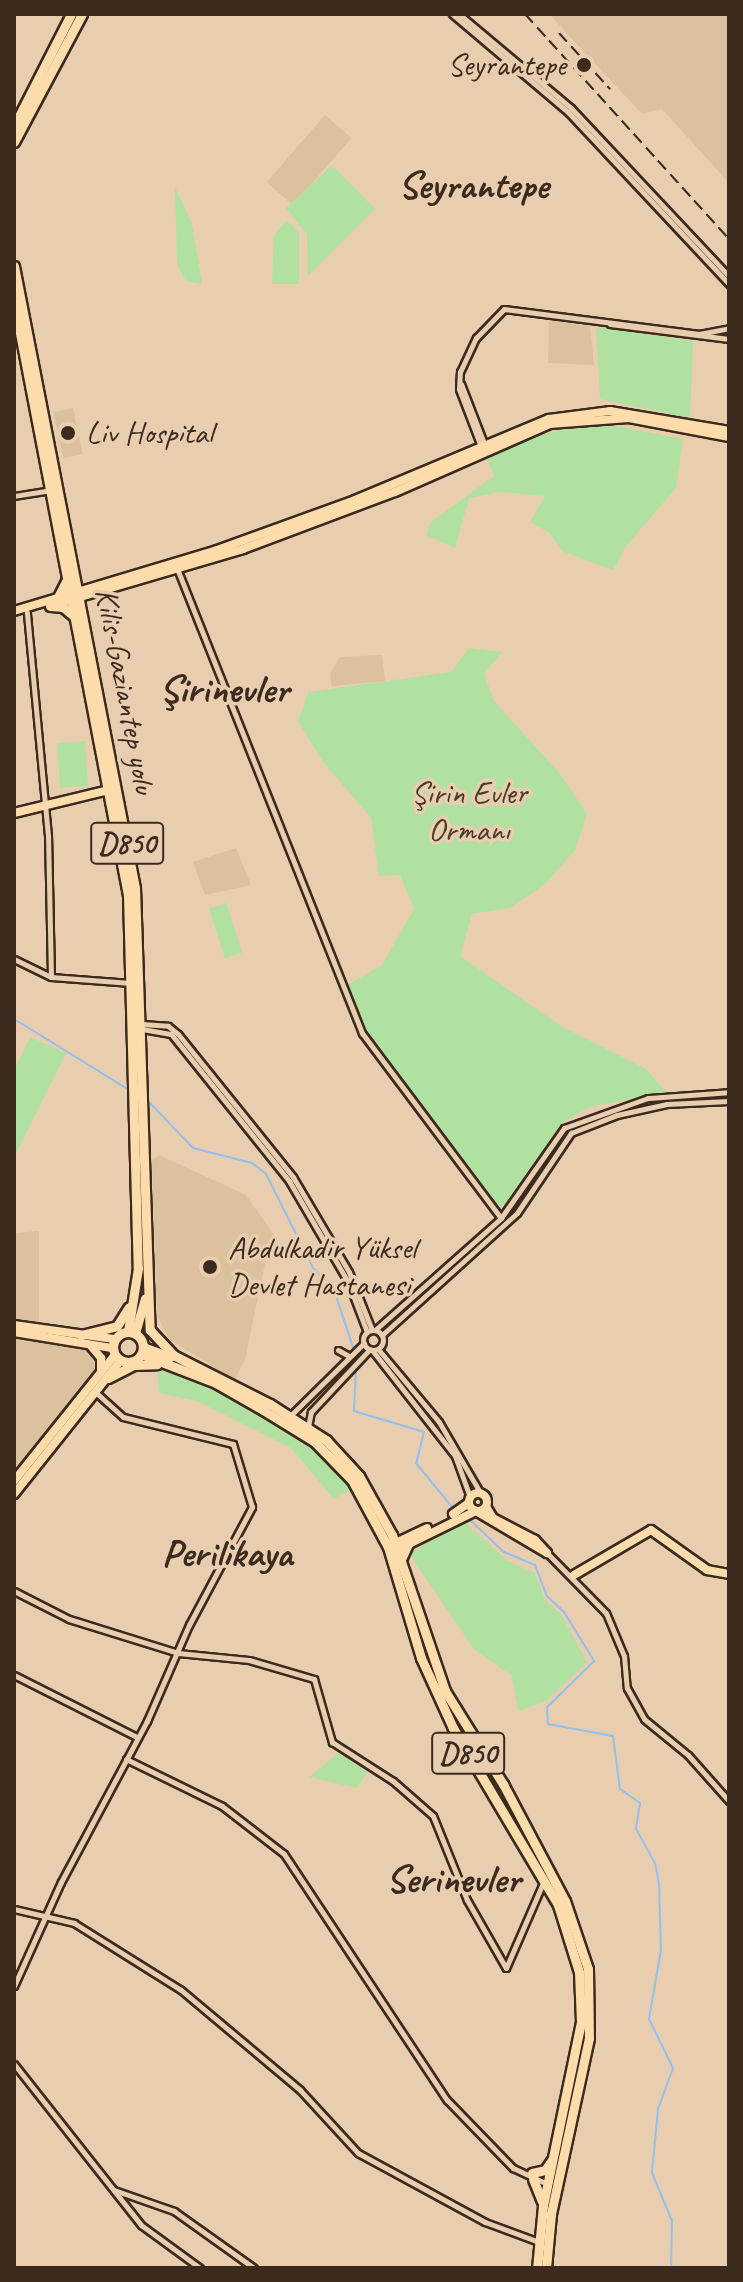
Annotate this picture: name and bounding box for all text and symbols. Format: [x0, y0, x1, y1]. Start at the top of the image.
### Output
place label: Seyrantepe [448, 46, 566, 84]
marker: Seyrantepe [573, 54, 595, 76]
district label: Seyrantepe [398, 161, 548, 209]
place label: Liv Hospital [86, 414, 212, 452]
marker: Liv Hospital [57, 422, 79, 444]
street label: Kilis-Gaziantep yolu [86, 585, 164, 797]
district label: Şirinevler [159, 665, 289, 713]
park label: Şirin Evler Ormanı [411, 775, 527, 850]
road number: D850 [89, 817, 165, 869]
place label: Abdulkadir Yüksel Devlet Hastanesi [228, 1230, 417, 1305]
marker: Abdulkadir Yüksel Devlet Hastanesi [199, 1256, 221, 1278]
district label: Perilikaya [162, 1529, 292, 1577]
road number: D850 [430, 1727, 506, 1779]
district label: Serinevler [386, 1855, 520, 1903]

